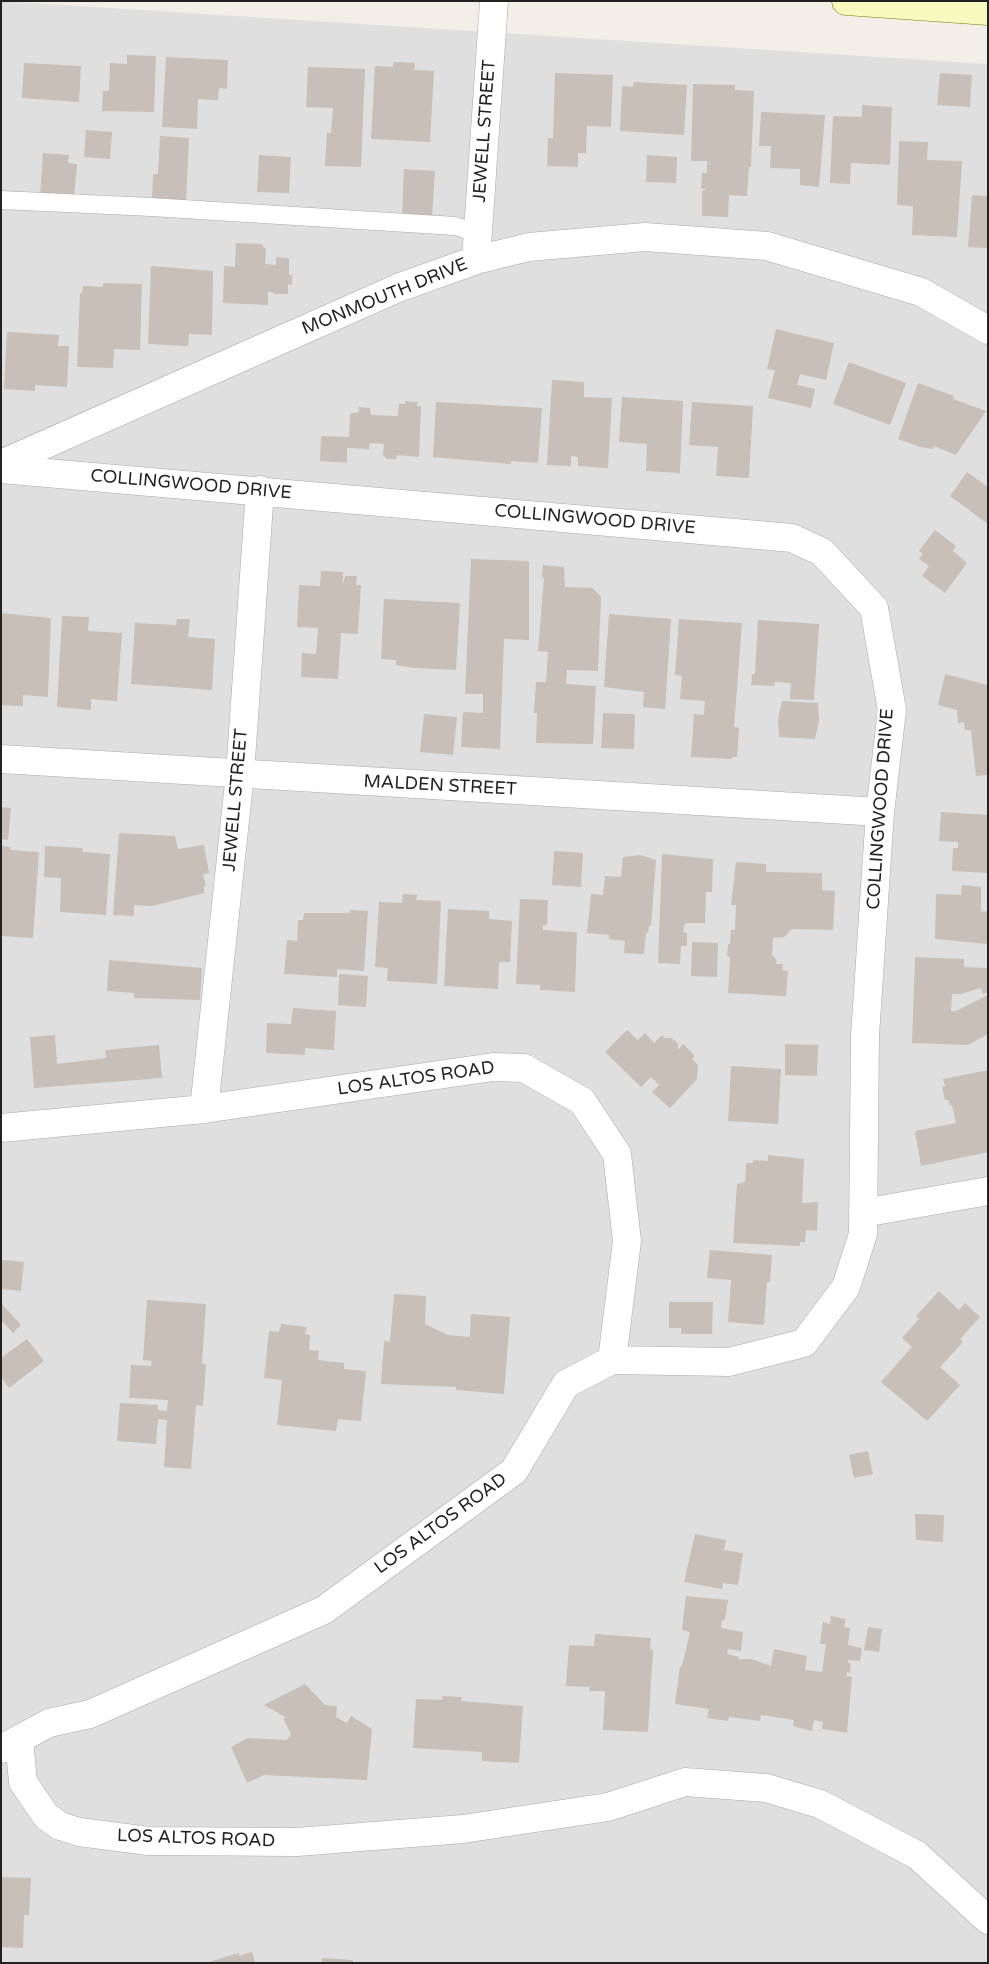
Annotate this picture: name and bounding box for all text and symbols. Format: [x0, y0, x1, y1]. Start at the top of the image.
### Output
street label: JEWELL STREET [469, 59, 501, 203]
street label: MONMOUTH DRIVE [299, 254, 471, 340]
street label: COLLINGWOOD DRIVE [90, 465, 292, 505]
street label: COLLINGWOOD DRIVE [494, 500, 696, 540]
street label: COLLINGWOOD DRIVE [863, 708, 899, 910]
street label: JEWELL STREET [219, 728, 253, 872]
street label: MALDEN STREET [363, 771, 517, 801]
street label: LOS ALTOS ROAD [336, 1057, 496, 1101]
street label: LOS ALTOS ROAD [371, 1469, 511, 1579]
street label: LOS ALTOS ROAD [117, 1825, 275, 1853]

